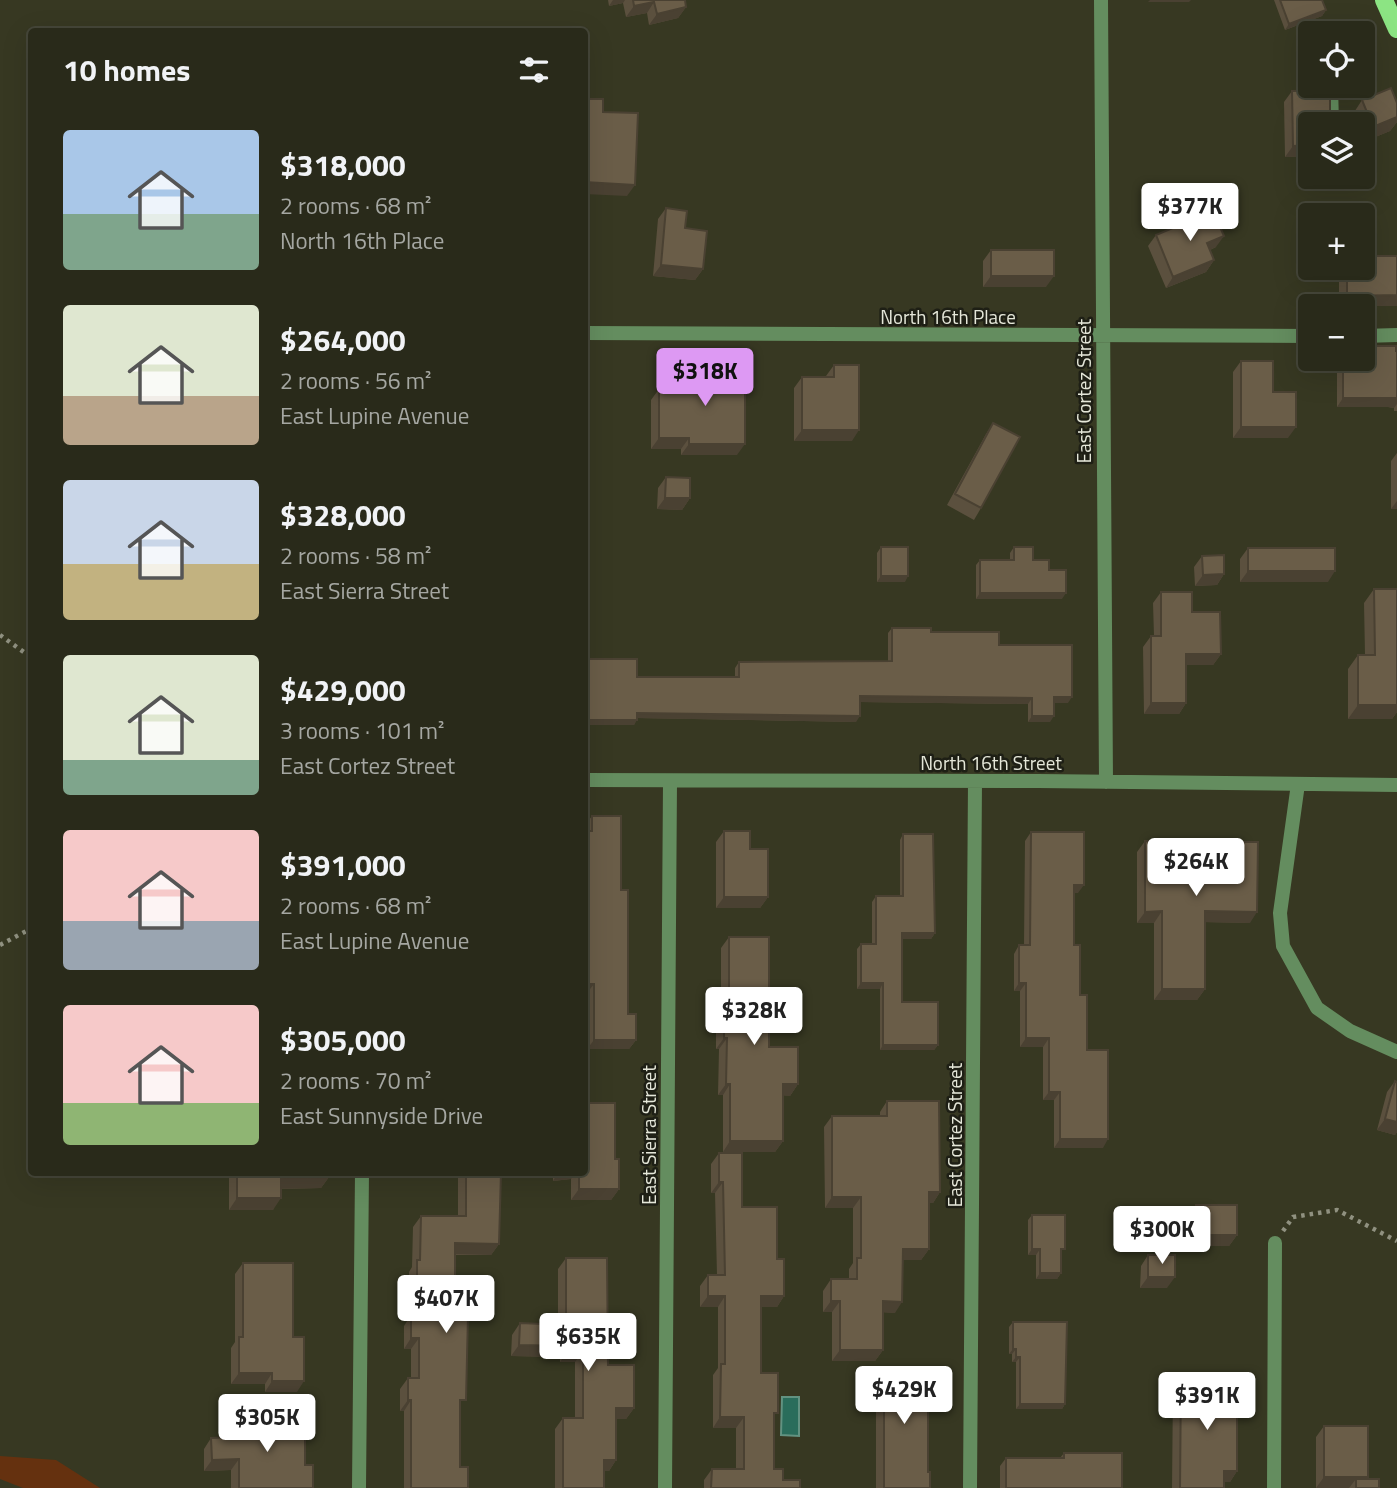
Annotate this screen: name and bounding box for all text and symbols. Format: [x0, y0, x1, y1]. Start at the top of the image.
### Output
map controls [1298, 21, 1375, 371]
button: locate [1298, 21, 1375, 98]
text: 10 homes [63, 47, 190, 93]
icon: filters [515, 51, 553, 89]
button: layers [1298, 112, 1375, 189]
text: $318,000 [280, 142, 406, 188]
icon: home [119, 158, 203, 242]
pin: $377K [1141, 184, 1239, 243]
text: 2 rooms · 68 m² [280, 188, 431, 223]
text: $377K [1157, 188, 1223, 223]
button: + [1298, 203, 1375, 280]
text: North 16th Place [280, 223, 444, 258]
button: − [1298, 294, 1375, 371]
street label: North 16th Place [880, 302, 1016, 331]
text: $264,000 [280, 317, 406, 363]
street label: East Cortez Street [1069, 318, 1098, 463]
icon: home [119, 333, 203, 417]
pin: $318K [656, 348, 754, 408]
text: $318K [672, 353, 738, 388]
text: 2 rooms · 56 m² [280, 363, 431, 398]
text: East Lupine Avenue [280, 398, 469, 433]
text: $328,000 [280, 492, 406, 538]
icon: home [119, 508, 203, 592]
text: 2 rooms · 58 m² [280, 538, 431, 573]
text: East Sierra Street [280, 573, 449, 608]
text: $429,000 [280, 667, 406, 713]
icon: home [119, 683, 203, 767]
text: 3 rooms · 101 m² [280, 713, 444, 748]
text: East Cortez Street [280, 748, 455, 783]
street label: North 16th Street [920, 748, 1062, 777]
pin: $264K [1147, 838, 1245, 898]
text: $391,000 [280, 842, 406, 888]
text: $264K [1163, 843, 1229, 878]
icon: home [119, 858, 203, 942]
text: 2 rooms · 68 m² [280, 888, 431, 923]
text: East Lupine Avenue [280, 923, 469, 958]
pin: $328K [705, 988, 803, 1047]
text: $328K [721, 992, 787, 1027]
text: $305,000 [280, 1017, 406, 1063]
icon: home [119, 1033, 203, 1117]
street label: East Cortez Street [940, 1062, 969, 1207]
text: 2 rooms · 70 m² [280, 1063, 431, 1098]
street label: East Sierra Street [634, 1065, 663, 1205]
text: East Sunnyside Drive [280, 1098, 483, 1133]
pin: $300K [1113, 1206, 1211, 1266]
text: $300K [1129, 1211, 1195, 1246]
pin: $407K [397, 1276, 495, 1335]
text: $407K [413, 1280, 479, 1315]
pin: $635K [539, 1314, 637, 1373]
text: $635K [555, 1318, 621, 1353]
pin: $429K [855, 1366, 953, 1426]
text: $429K [871, 1371, 937, 1406]
pin: $391K [1158, 1372, 1256, 1432]
text: $391K [1174, 1377, 1240, 1412]
pin: $305K [218, 1394, 316, 1454]
text: $305K [234, 1399, 300, 1434]

